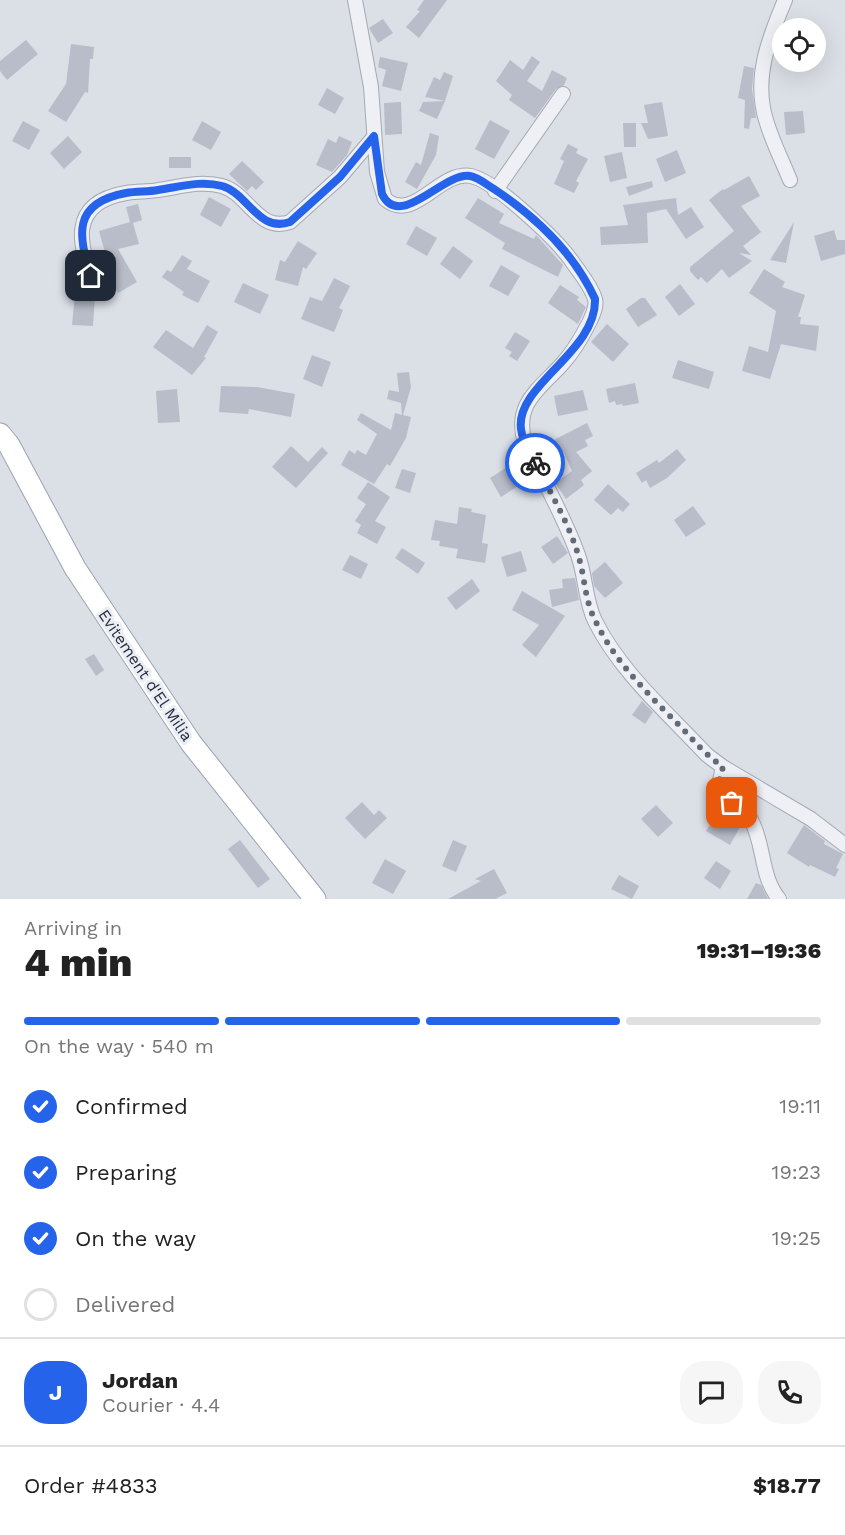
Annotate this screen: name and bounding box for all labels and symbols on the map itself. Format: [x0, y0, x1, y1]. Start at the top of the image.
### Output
pin [65, 250, 116, 301]
courier [505, 433, 565, 493]
street label: Evitement d'El Milia [94, 606, 197, 745]
pin [706, 777, 757, 828]

